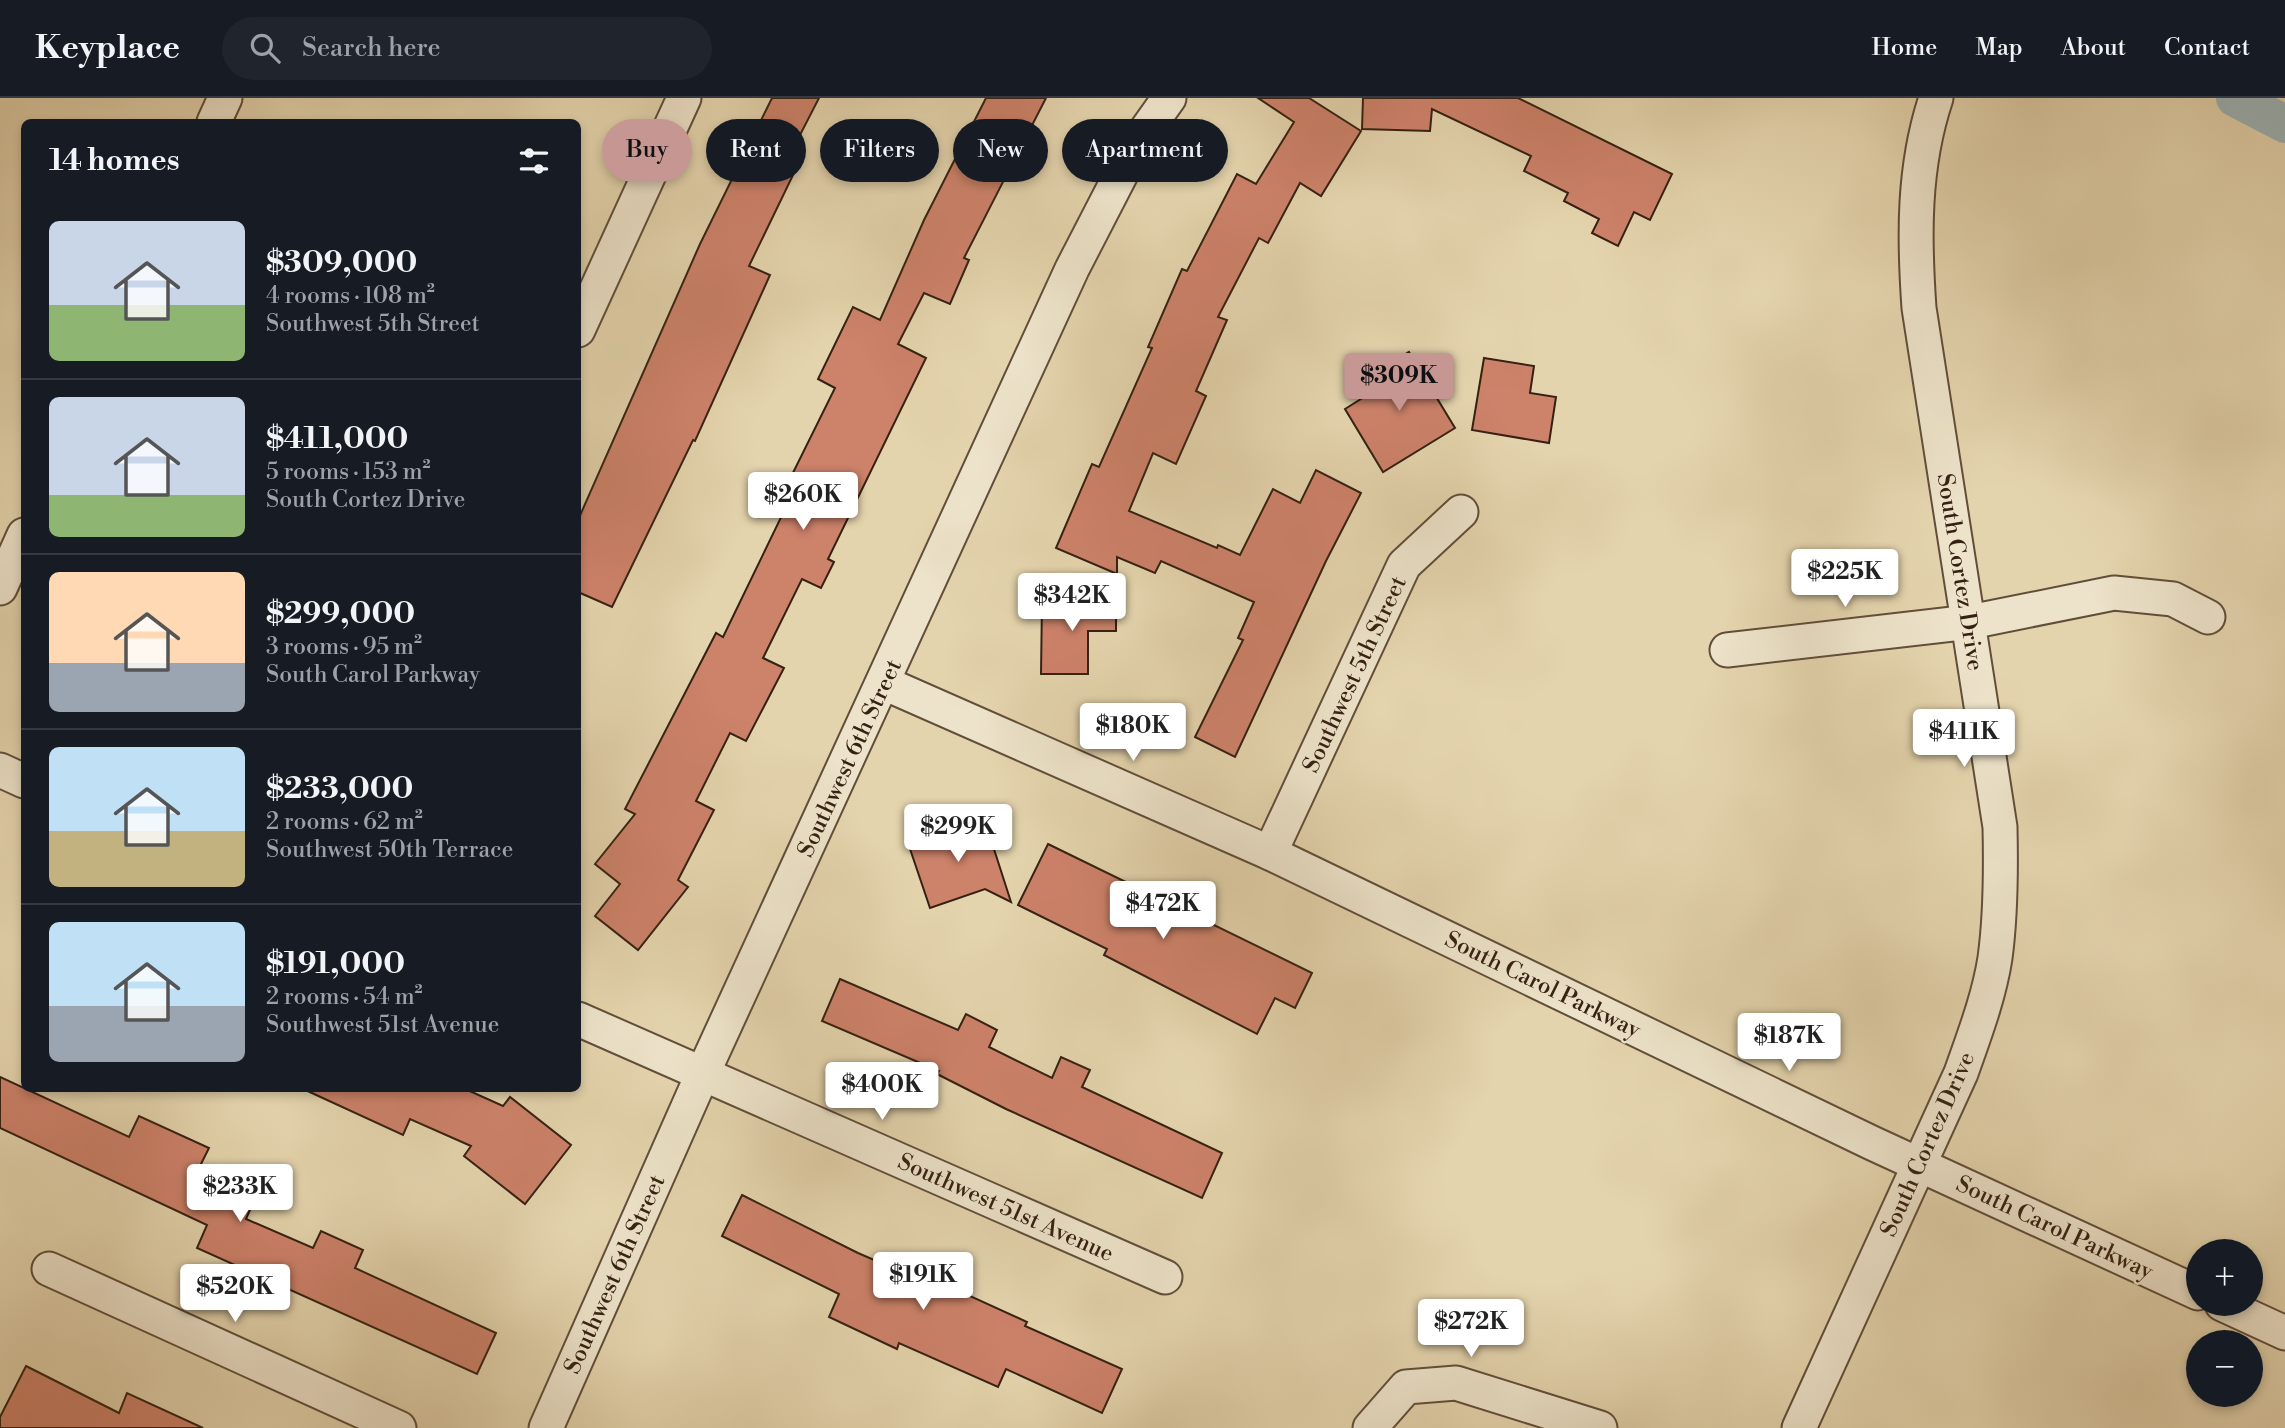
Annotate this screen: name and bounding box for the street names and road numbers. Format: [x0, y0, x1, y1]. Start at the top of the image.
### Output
street label: South Cortez Drive [1931, 472, 1989, 673]
street label: Southwest 5th Street [1297, 572, 1413, 777]
street label: Southwest 6th Street [792, 655, 908, 862]
street label: South Carol Parkway [1440, 925, 1646, 1045]
street label: South Cortez Drive [1875, 1048, 1981, 1241]
street label: Southwest 51st Avenue [893, 1148, 1118, 1268]
street label: South Carol Parkway [1952, 1170, 2158, 1286]
street label: Southwest 6th Street [558, 1171, 671, 1378]

